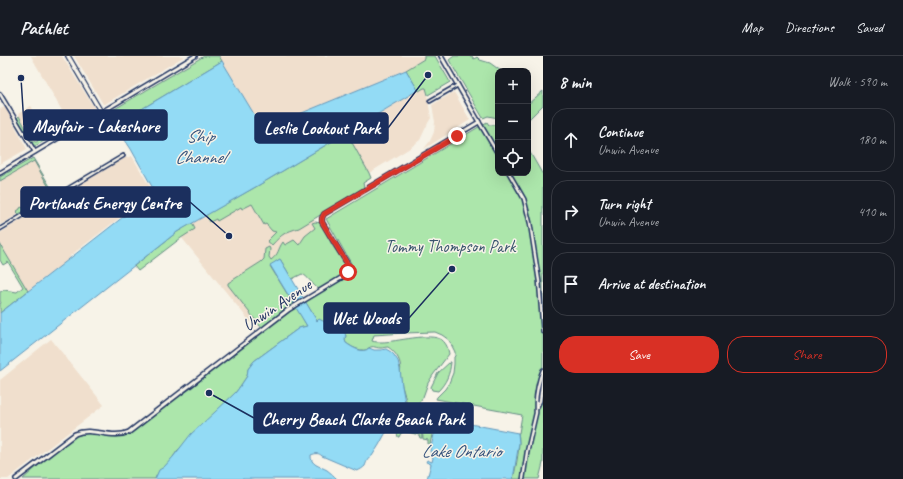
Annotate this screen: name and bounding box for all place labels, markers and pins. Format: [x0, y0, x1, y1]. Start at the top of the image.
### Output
callout: Mayfair - Lakeshore [24, 110, 167, 140]
callout: Leslie Lookout Park [255, 113, 388, 143]
callout: Portlands Energy Centre [21, 187, 190, 217]
callout: Wet Woods [324, 303, 409, 333]
callout: Cherry Beach Clarke Beach Park [254, 403, 473, 433]

